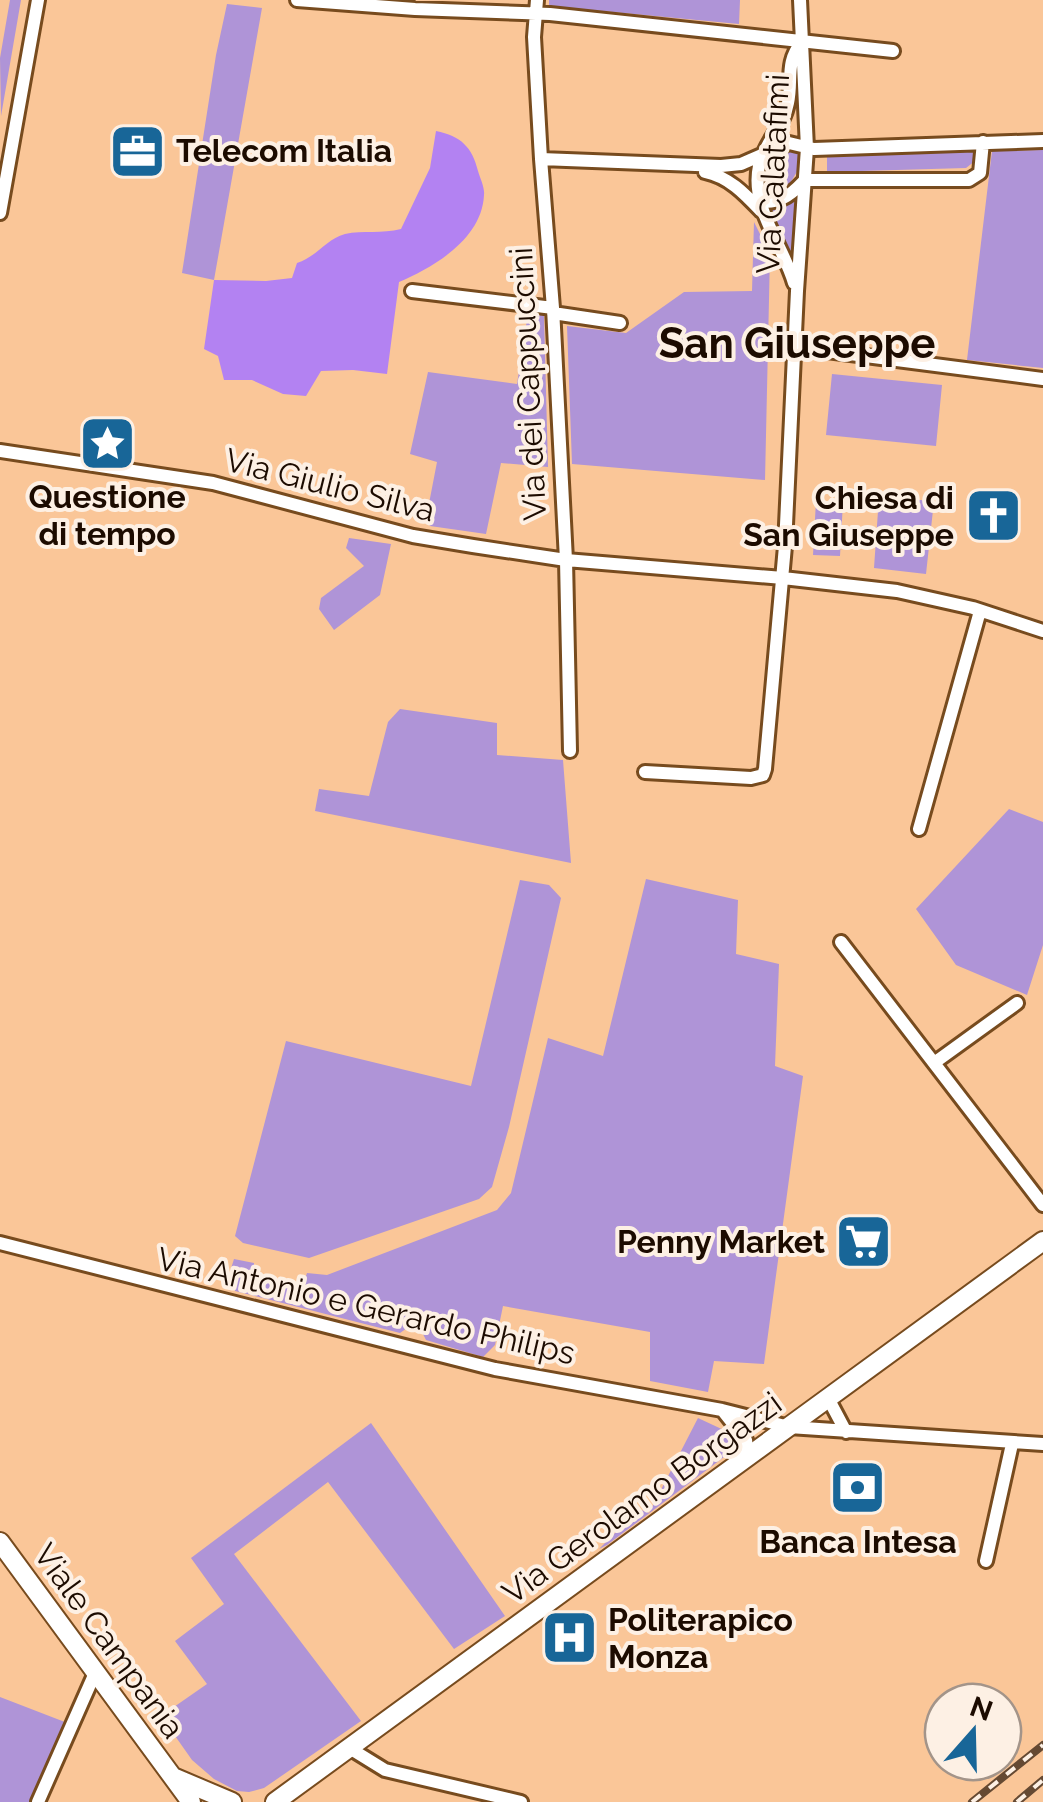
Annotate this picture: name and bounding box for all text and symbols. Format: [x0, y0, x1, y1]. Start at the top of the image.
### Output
street label: Via Calatafimi [749, 73, 796, 275]
office icon: Telecom Italia [107, 121, 167, 181]
place label: Telecom Italia [176, 132, 392, 169]
street label: Via dei Cappuccini [502, 246, 553, 522]
district label: San Giuseppe [659, 319, 935, 368]
place icon: Questione di tempo [77, 413, 137, 473]
street label: Via Giulio Silva [221, 441, 439, 528]
place label: Questione di tempo [28, 478, 186, 552]
place label: Chiesa di San Giuseppe [743, 479, 954, 553]
church icon: Chiesa di San Giuseppe [963, 486, 1023, 546]
supermarket icon: Penny Market [834, 1212, 894, 1272]
place label: Penny Market [617, 1223, 825, 1260]
street label: Via Antonio e Gerardo Philips [154, 1239, 578, 1372]
street label: Via Gerolamo Borgazzi [495, 1384, 788, 1611]
bank icon: Banca Intesa [828, 1458, 888, 1518]
place label: Banca Intesa [759, 1523, 957, 1560]
street label: Viale Campania [27, 1536, 192, 1745]
place label: Politerapico Monza [608, 1601, 793, 1675]
hospital icon: Politerapico Monza [539, 1608, 599, 1668]
north arrow [923, 1682, 1023, 1782]
text: N [966, 1690, 997, 1728]

